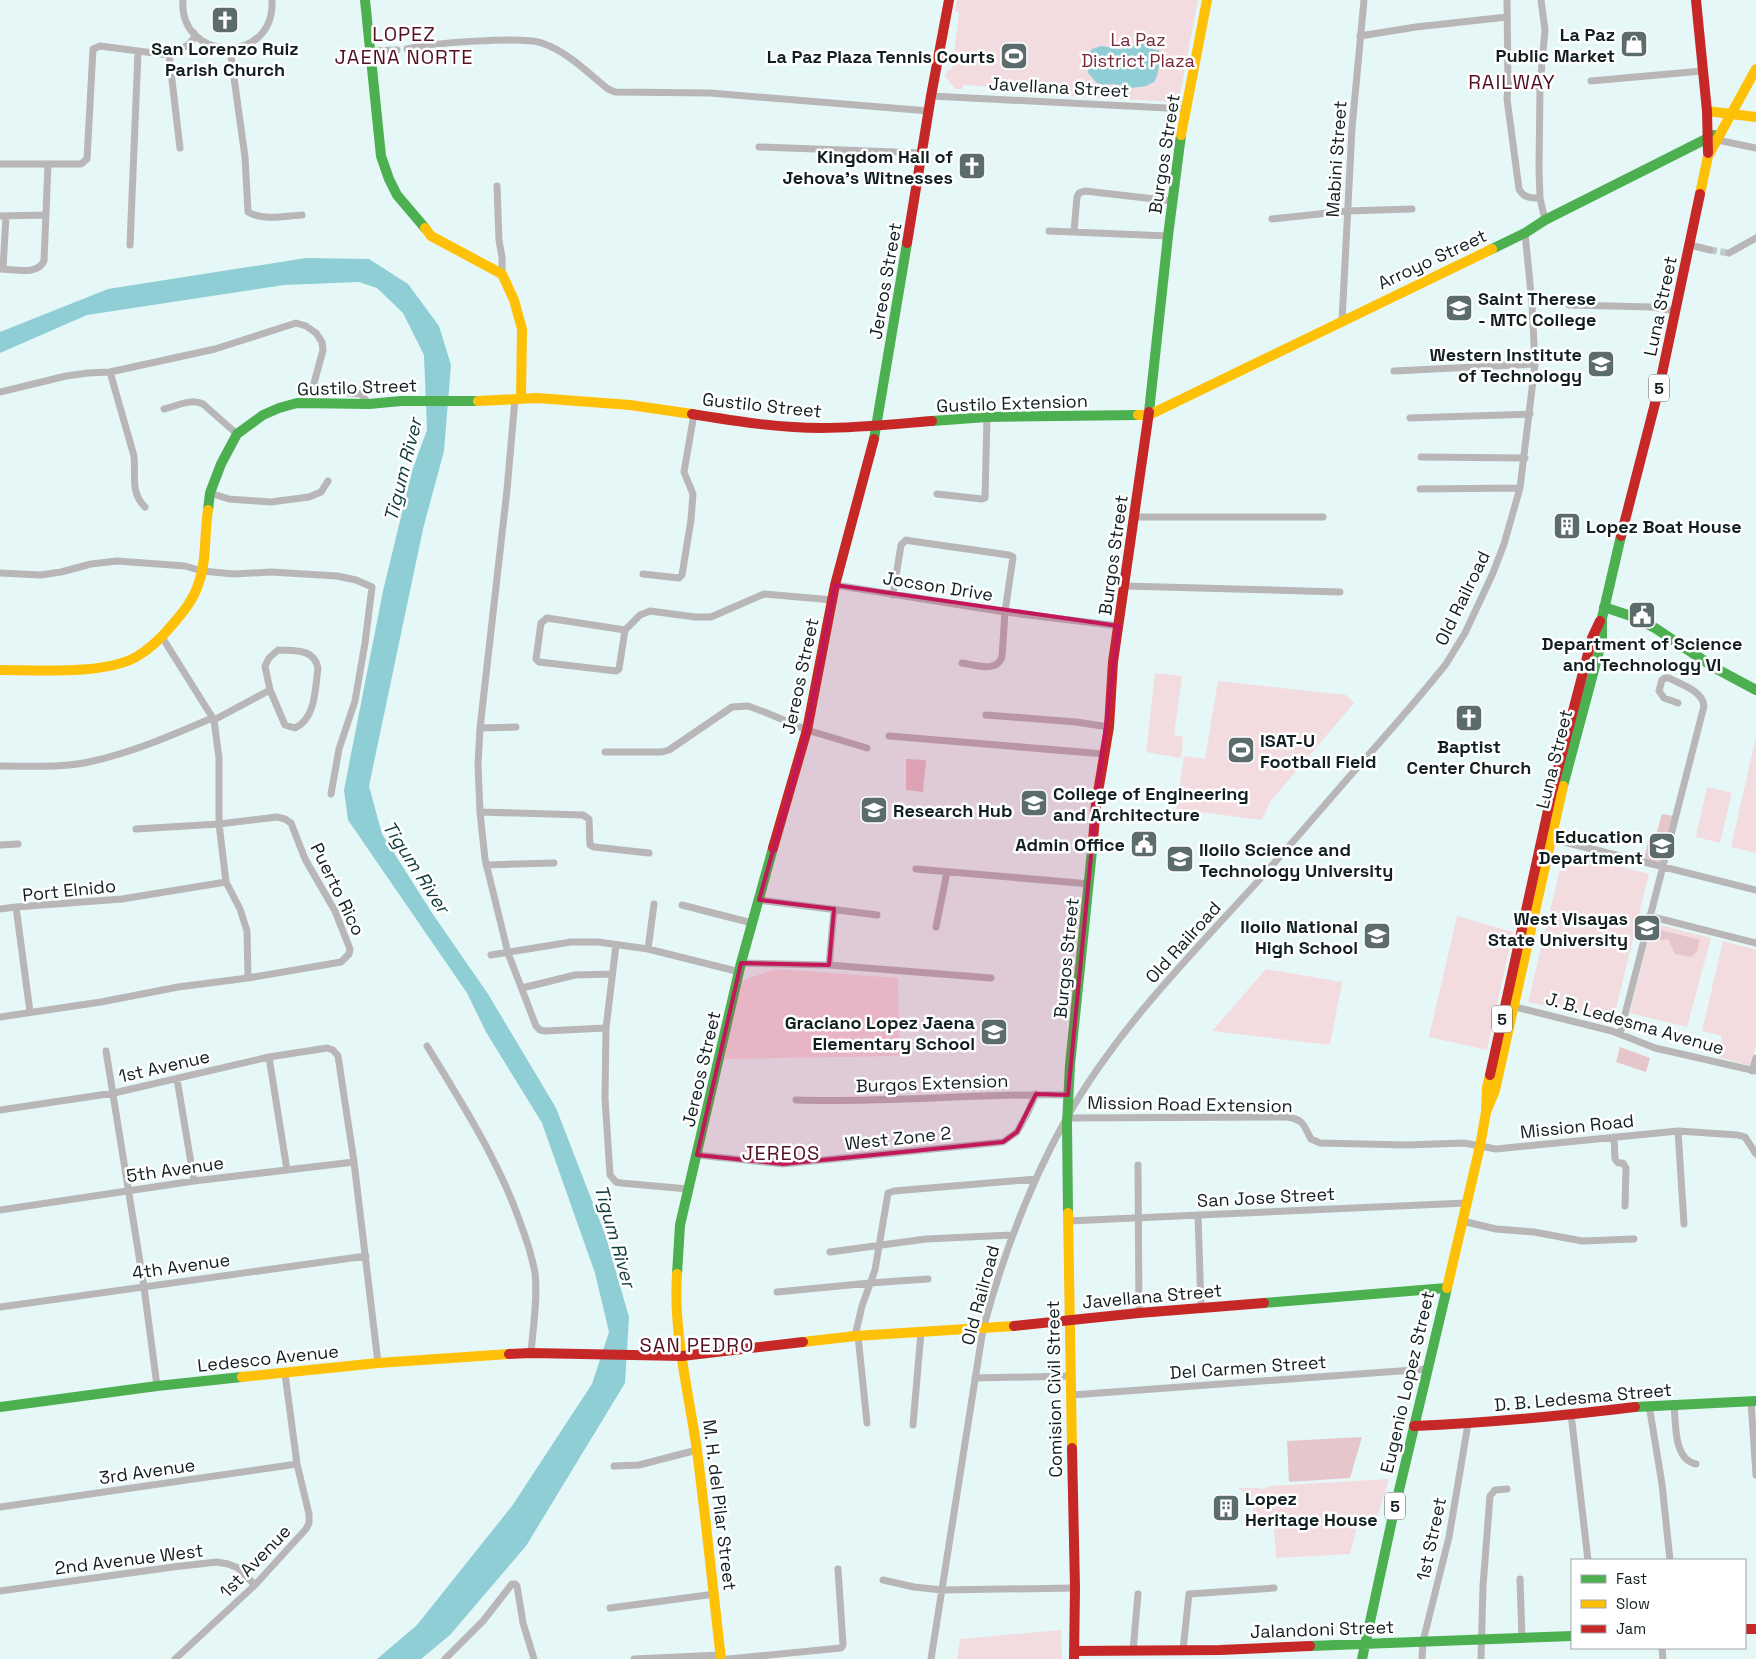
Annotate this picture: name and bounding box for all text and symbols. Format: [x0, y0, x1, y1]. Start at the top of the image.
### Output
church icon: San Lorenzo Ruiz Parish Church [210, 5, 240, 35]
district label: LOPEZ JAENA NORTE [335, 21, 473, 70]
place label: La Paz Public Market [1496, 23, 1615, 67]
park label: La Paz District Plaza [1081, 28, 1195, 72]
shop icon: La Paz Public Market [1619, 29, 1649, 59]
place label: San Lorenzo Ruiz Parish Church [151, 37, 299, 81]
sports icon: La Paz Plaza Tennis Courts [999, 41, 1029, 71]
place label: La Paz Plaza Tennis Courts [767, 45, 995, 68]
district label: RAILWAY [1468, 69, 1556, 95]
street label: Javellana Street [988, 72, 1130, 102]
street label: Burgos Street [1143, 92, 1185, 216]
street label: Mabini Street [1320, 100, 1352, 218]
place label: Kingdom Hall of Jehova's Witnesses [783, 145, 953, 189]
church icon: Kingdom Hall of Jehova's Witnesses [957, 151, 987, 181]
street label: Jereos Street [863, 221, 907, 341]
street label: Arroyo Street [1374, 224, 1490, 294]
street label: Luna Street [1638, 254, 1682, 358]
place label: Saint Therese - MTC College [1478, 287, 1596, 331]
school or university icon: Saint Therese - MTC College [1444, 293, 1474, 323]
place label: Western Institute of Technology [1430, 343, 1582, 387]
school or university icon: Western Institute of Technology [1586, 349, 1616, 379]
street label: Gustilo Street [297, 373, 417, 401]
road number: 5 [1649, 374, 1669, 402]
street label: Gustilo Street [701, 387, 823, 423]
street label: Gustilo Extension [936, 389, 1088, 417]
water label: Tigum River [378, 414, 428, 524]
street label: Burgos Street [1093, 493, 1133, 617]
building icon: Lopez Boat House [1552, 511, 1582, 541]
place label: Lopez Boat House [1586, 515, 1742, 538]
street label: Old Railroad [1429, 547, 1495, 649]
street label: Jocson Drive [881, 566, 995, 606]
public building icon: Department of Science and Technology VI [1627, 600, 1657, 630]
street label: Jereos Street [776, 616, 824, 736]
place label: Department of Science and Technology VI [1542, 632, 1742, 676]
church icon: Baptist Center Church [1454, 703, 1484, 733]
street label: Luna Street [1531, 707, 1577, 811]
place label: ISAT-U Football Field [1260, 729, 1377, 773]
sports icon: ISAT-U Football Field [1226, 735, 1256, 765]
place label: Baptist Center Church [1407, 735, 1531, 779]
place label: College of Engineering and Architecture [1053, 782, 1249, 826]
school or university icon: College of Engineering and Architecture [1019, 788, 1049, 818]
school or university icon: Research Hub [859, 795, 889, 825]
place label: Research Hub [893, 799, 1012, 822]
water label: Tigum River [377, 816, 456, 920]
place label: Education Department [1539, 825, 1643, 869]
public building icon: Admin Office [1129, 829, 1159, 859]
school or university icon: Education Department [1647, 831, 1677, 861]
place label: Admin Office [1015, 833, 1125, 856]
place label: Iloilo Science and Technology University [1199, 838, 1393, 882]
street label: Puerto Rico [306, 839, 370, 939]
school or university icon: Iloilo Science and Technology University [1165, 844, 1195, 874]
street label: Port Elnido [21, 874, 117, 906]
street label: Old Railroad [1140, 896, 1226, 988]
street label: Burgos Street [1048, 897, 1084, 1019]
place label: West Visayas State University [1488, 907, 1628, 951]
school or university icon: West Visayas State University [1632, 913, 1662, 943]
place label: Iloilo National High School [1240, 915, 1358, 959]
school or university icon: Iloilo National High School [1362, 921, 1392, 951]
street label: J. B. Ledesma Avenue [1543, 986, 1727, 1060]
road number: 5 [1492, 1006, 1512, 1032]
street label: Jereos Street [676, 1009, 726, 1129]
place label: Graciano Lopez Jaena Elementary School [785, 1011, 976, 1055]
school or university icon: Graciano Lopez Jaena Elementary School [979, 1017, 1009, 1047]
street label: 1st Avenue [116, 1044, 212, 1088]
street label: Burgos Extension [855, 1069, 1009, 1097]
street label: Mission Road Extension [1087, 1091, 1293, 1117]
street label: Mission Road [1519, 1109, 1635, 1143]
street label: West Zone 2 [844, 1121, 952, 1155]
district label: JEREOS [742, 1140, 820, 1166]
street label: 5th Avenue [125, 1151, 225, 1187]
water label: Tigum River [588, 1182, 642, 1292]
street label: San Jose Street [1196, 1182, 1336, 1212]
street label: Old Railroad [956, 1243, 1004, 1347]
street label: 4th Avenue [131, 1248, 231, 1284]
street label: Javellana Street [1081, 1278, 1223, 1314]
street label: Eugenio Lopez Street [1375, 1289, 1439, 1475]
street label: Comision Civil Street [1041, 1300, 1067, 1478]
district label: SAN PEDRO [640, 1332, 754, 1358]
street label: Ledesco Avenue [196, 1339, 340, 1377]
street label: Del Carmen Street [1169, 1350, 1327, 1384]
street label: D. B. Ledesma Street [1493, 1378, 1673, 1416]
street label: M. H. del Pilar Street [698, 1418, 742, 1592]
street label: 3rd Avenue [97, 1453, 197, 1489]
place label: Lopez Heritage House [1245, 1487, 1378, 1531]
road number: 5 [1385, 1492, 1405, 1520]
building icon: Lopez Heritage House [1211, 1493, 1241, 1523]
street label: 1st Street [1411, 1495, 1451, 1583]
street label: 1st Avenue [214, 1520, 296, 1602]
street label: 2nd Avenue West [53, 1538, 205, 1580]
legend [1571, 1559, 1746, 1649]
text: Fast [1616, 1569, 1647, 1588]
text: Slow [1616, 1594, 1650, 1613]
street label: Jalandoni Street [1250, 1615, 1394, 1643]
text: Jam [1616, 1619, 1646, 1638]

